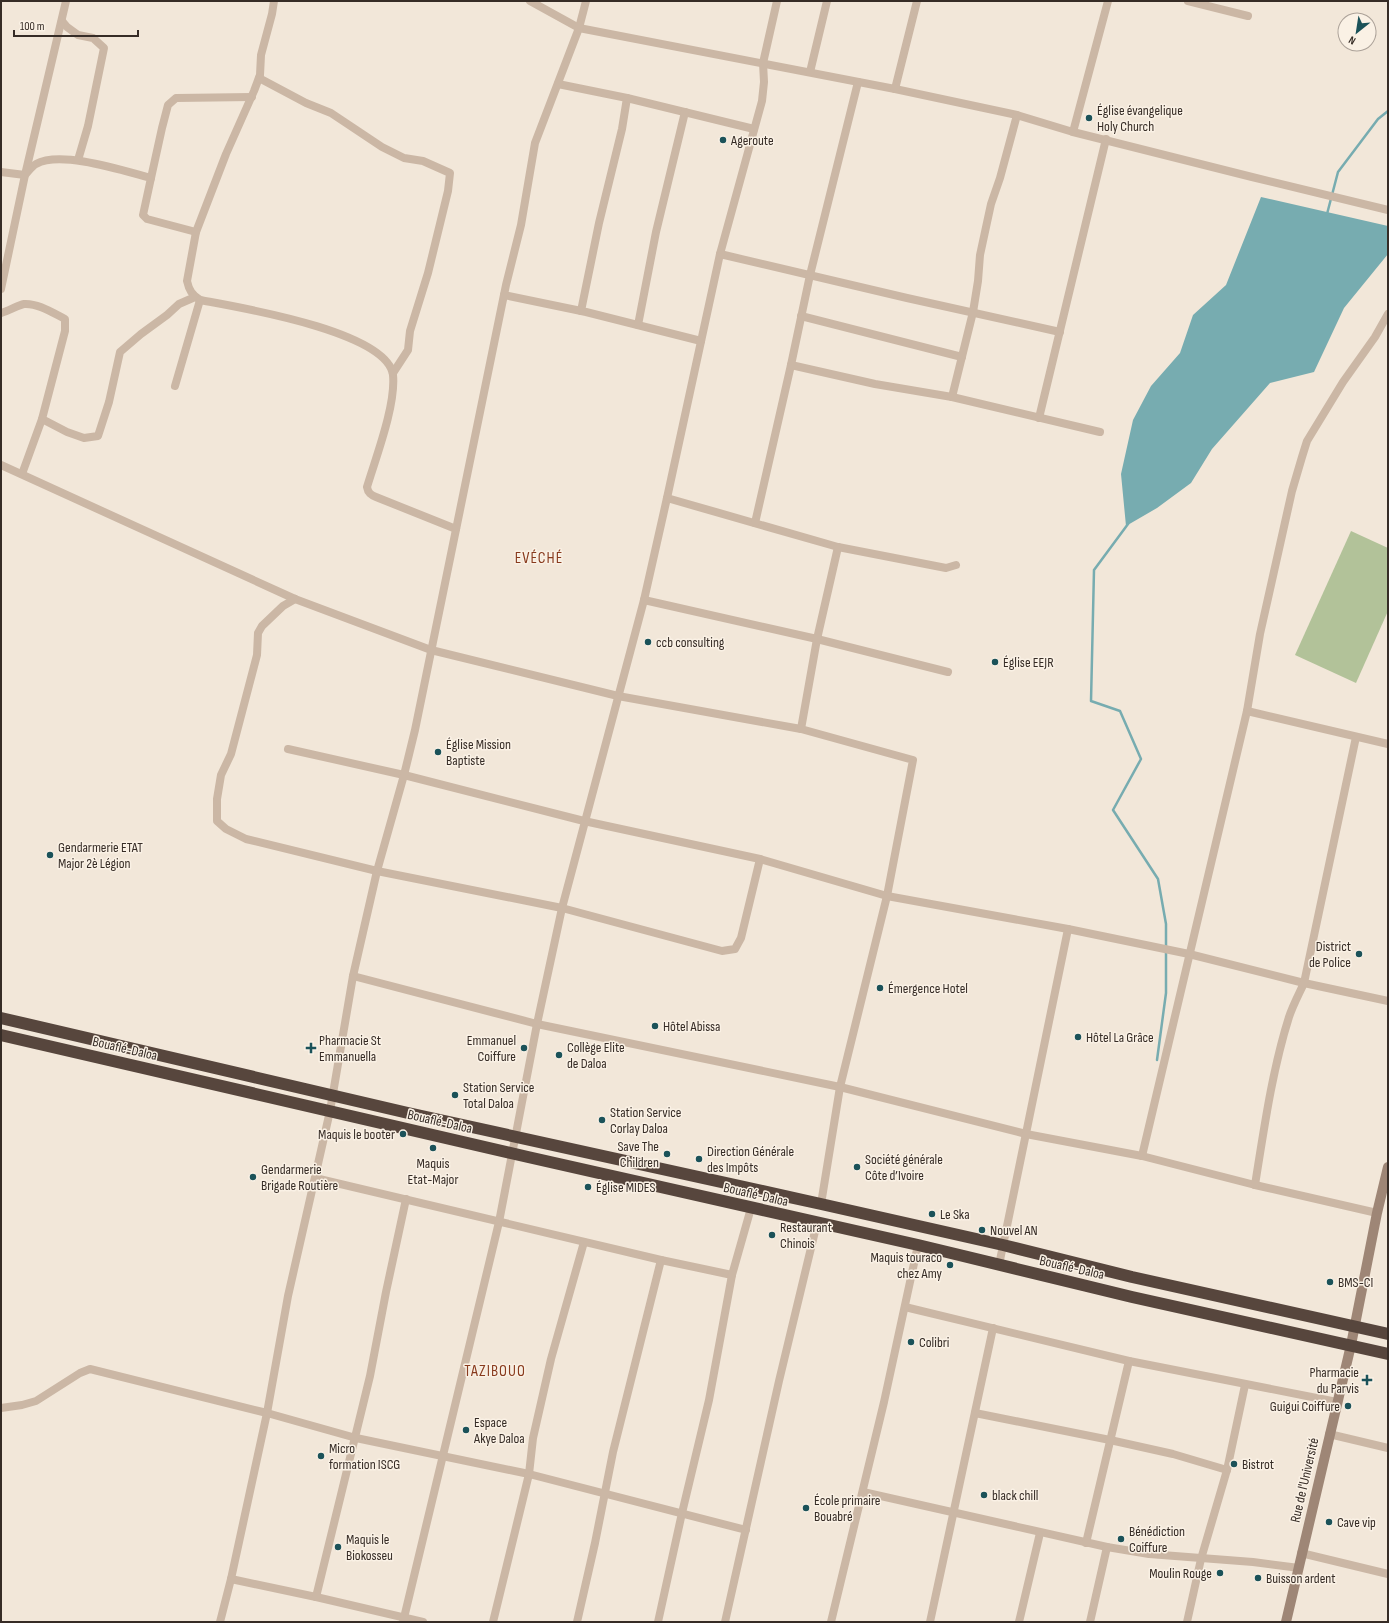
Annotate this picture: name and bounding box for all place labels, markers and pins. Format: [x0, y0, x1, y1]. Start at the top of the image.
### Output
place label: Église évangelique Holy Church [1097, 102, 1183, 135]
marker: Église évangelique Holy Church [1084, 113, 1094, 123]
place label: Ageroute [730, 132, 774, 149]
marker: Ageroute [718, 135, 728, 145]
place label: ccb consulting [656, 634, 725, 651]
marker: ccb consulting [643, 637, 653, 647]
place label: Église EEJR [1003, 654, 1054, 671]
marker: Église EEJR [990, 657, 1000, 667]
place label: Église Mission Baptiste [446, 736, 511, 769]
marker: Église Mission Baptiste [433, 747, 443, 757]
place label: Gendarmerie ETAT Major 2è Légion [58, 839, 143, 872]
marker: Gendarmerie ETAT Major 2è Légion [45, 850, 55, 860]
place label: District de Police [1309, 938, 1351, 971]
marker: District de Police [1354, 949, 1364, 959]
place label: Émergence Hotel [888, 980, 968, 997]
marker: Émergence Hotel [875, 983, 885, 993]
place label: Hôtel Abissa [663, 1018, 720, 1035]
marker: Hôtel Abissa [650, 1021, 660, 1031]
place label: Hôtel La Grâce [1086, 1029, 1154, 1046]
place label: Pharmacie St Emmanuella [319, 1032, 381, 1065]
place label: Emmanuel Coiffure [467, 1032, 516, 1065]
marker: Hôtel La Grâce [1073, 1032, 1083, 1042]
place label: Collège Elite de Daloa [567, 1039, 625, 1072]
marker: Pharmacie St Emmanuella [306, 1043, 316, 1053]
marker: Emmanuel Coiffure [519, 1043, 529, 1053]
marker: Collège Elite de Daloa [554, 1050, 564, 1060]
place label: Station Service Total Daloa [463, 1079, 534, 1112]
marker: Station Service Total Daloa [450, 1090, 460, 1100]
place label: Station Service Corlay Daloa [610, 1104, 681, 1137]
marker: Station Service Corlay Daloa [597, 1115, 607, 1125]
place label: Maquis le booter [318, 1126, 395, 1143]
marker: Maquis le booter [398, 1129, 408, 1139]
place label: Save The Children [617, 1138, 659, 1171]
marker: Maquis Etat-Major [428, 1143, 438, 1153]
place label: Direction Générale des Impôts [707, 1143, 794, 1176]
marker: Save The Children [662, 1149, 672, 1159]
place label: Société générale Côte d’Ivoire [865, 1151, 943, 1184]
marker: Direction Générale des Impôts [694, 1154, 704, 1164]
place label: Maquis Etat-Major [408, 1155, 458, 1188]
place label: Gendarmerie Brigade Routière [261, 1161, 338, 1194]
marker: Société générale Côte d’Ivoire [852, 1162, 862, 1172]
marker: Gendarmerie Brigade Routière [248, 1172, 258, 1182]
place label: Église MIDES [596, 1179, 656, 1196]
marker: Église MIDES [583, 1182, 593, 1192]
place label: Le Ska [940, 1206, 970, 1223]
marker: Le Ska [927, 1209, 937, 1219]
place label: Restaurant Chinois [780, 1219, 832, 1252]
place label: Nouvel AN [990, 1222, 1038, 1239]
marker: Nouvel AN [977, 1225, 987, 1235]
marker: Restaurant Chinois [767, 1230, 777, 1240]
place label: Maquis touraco chez Amy [870, 1249, 943, 1282]
marker: Maquis touraco chez Amy [945, 1260, 955, 1270]
place label: BMS-CI [1338, 1274, 1373, 1291]
marker: BMS-CI [1325, 1277, 1335, 1287]
place label: Colibri [919, 1334, 949, 1351]
marker: Colibri [906, 1337, 916, 1347]
place label: Pharmacie du Parvis [1309, 1364, 1359, 1397]
marker: Pharmacie du Parvis [1362, 1375, 1372, 1385]
place label: Guigui Coiffure [1270, 1398, 1340, 1415]
marker: Guigui Coiffure [1343, 1401, 1353, 1411]
place label: Espace Akye Daloa [473, 1414, 525, 1447]
marker: Espace Akye Daloa [461, 1425, 471, 1435]
place label: Micro formation ISCG [329, 1440, 400, 1473]
marker: Micro formation ISCG [316, 1451, 326, 1461]
place label: Bistrot [1242, 1456, 1274, 1473]
marker: Bistrot [1229, 1459, 1239, 1469]
place label: black chill [992, 1487, 1038, 1504]
marker: black chill [979, 1490, 989, 1500]
place label: École primaire Bouabré [814, 1492, 880, 1525]
marker: École primaire Bouabré [801, 1503, 811, 1513]
place label: Cave vip [1337, 1514, 1376, 1531]
marker: Cave vip [1324, 1517, 1334, 1527]
place label: Bénédiction Coiffure [1129, 1523, 1185, 1556]
place label: Maquis le Biokosseu [346, 1531, 393, 1564]
marker: Bénédiction Coiffure [1116, 1534, 1126, 1544]
marker: Maquis le Biokosseu [333, 1542, 343, 1552]
place label: Moulin Rouge [1149, 1565, 1212, 1582]
marker: Moulin Rouge [1215, 1568, 1225, 1578]
place label: Buisson ardent [1266, 1570, 1336, 1587]
marker: Buisson ardent [1253, 1573, 1263, 1583]

